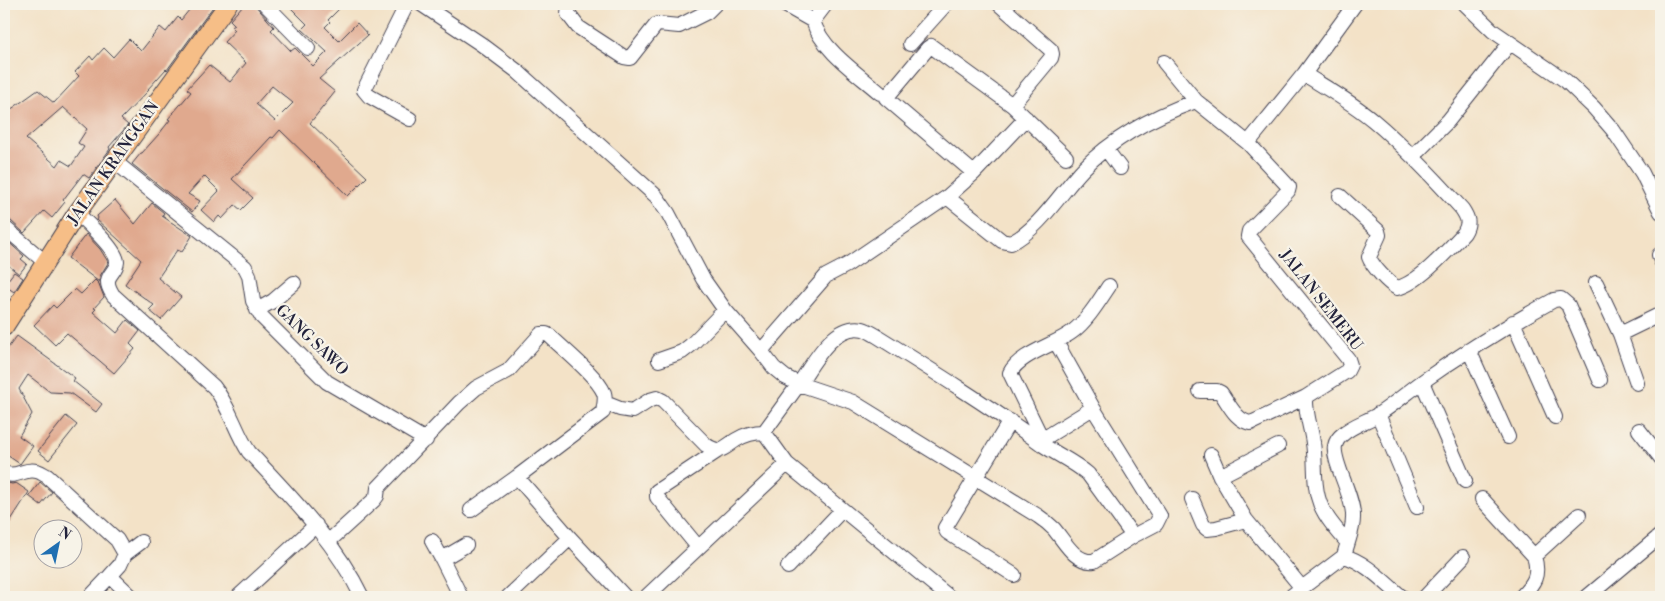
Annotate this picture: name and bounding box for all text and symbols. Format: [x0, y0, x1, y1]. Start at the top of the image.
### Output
street label: JALAN KRANGGAN [62, 97, 163, 229]
street label: JALAN SEMERU [1275, 245, 1367, 355]
street label: GANG SAWO [271, 300, 353, 380]
north arrow [32, 518, 82, 568]
text: N [55, 523, 74, 545]

